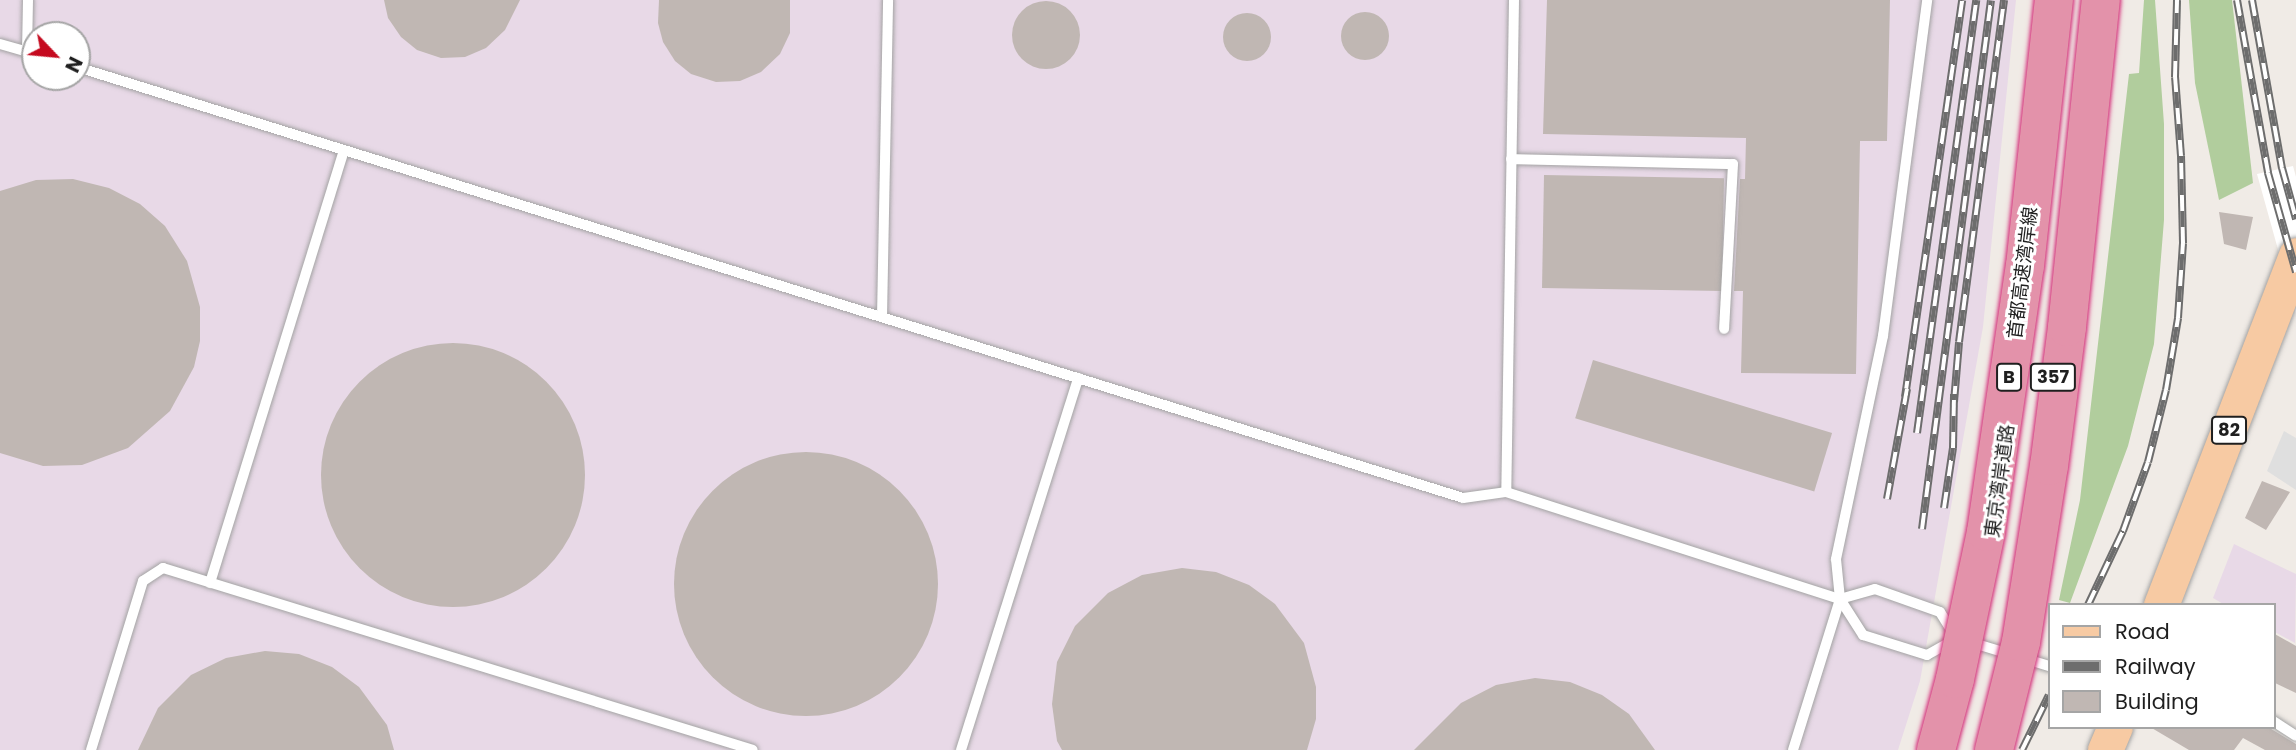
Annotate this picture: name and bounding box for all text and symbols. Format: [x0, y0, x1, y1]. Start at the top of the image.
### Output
north arrow [21, 21, 91, 91]
text: N [58, 52, 89, 77]
street label: 首都高速湾岸線 [2004, 206, 2042, 340]
road number: B [1995, 362, 2023, 391]
road number: 357 [2028, 362, 2078, 391]
road number: 82 [2210, 416, 2248, 444]
street label: 東京湾岸道路 [1981, 423, 2019, 539]
legend [2048, 603, 2275, 729]
text: Road [2115, 617, 2170, 646]
text: Railway [2115, 652, 2196, 681]
text: Building [2115, 687, 2199, 716]

